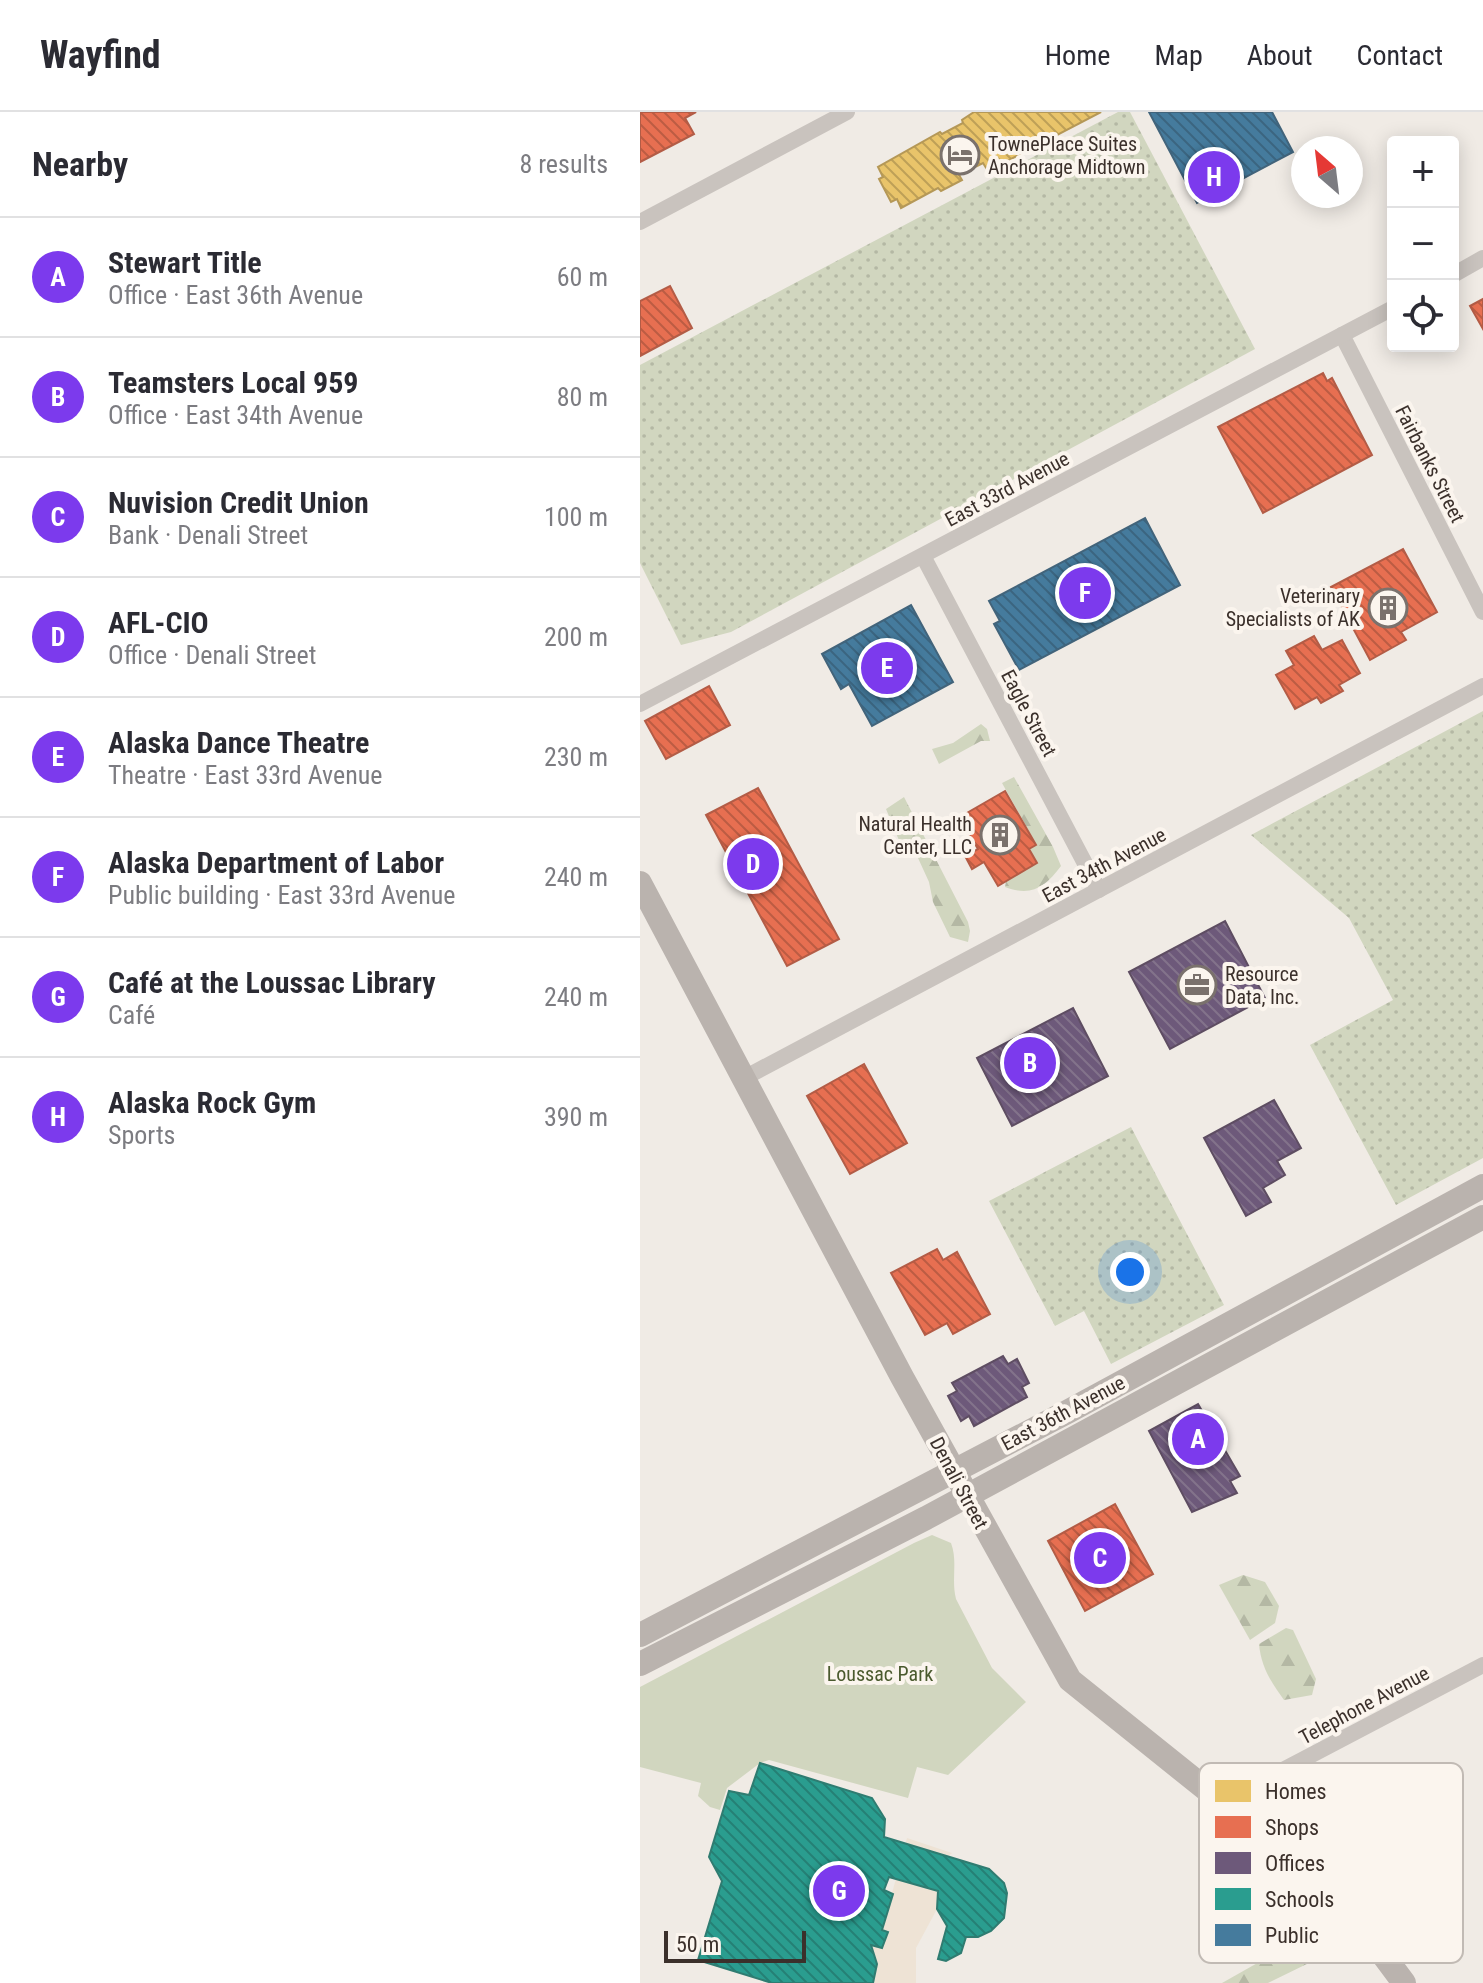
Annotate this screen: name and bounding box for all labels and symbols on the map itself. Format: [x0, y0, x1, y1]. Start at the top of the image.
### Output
place label: TownePlace Suites Anchorage Midtown [988, 132, 1145, 179]
hotel icon: TownePlace Suites Anchorage Midtown [939, 134, 981, 176]
north arrow [1291, 136, 1363, 208]
pin: H [1188, 147, 1240, 207]
street label: Fairbanks Street [1390, 401, 1470, 527]
street label: East 33rd Avenue [941, 446, 1073, 532]
pin: F [1059, 563, 1111, 623]
place label: Veterinary Specialists of AK [1226, 584, 1360, 631]
building icon: Veterinary Specialists of AK [1367, 587, 1409, 629]
pin: E [861, 638, 913, 698]
street label: Eagle Street [996, 666, 1062, 761]
place label: Natural Health Center, LLC [858, 812, 972, 859]
building icon: Natural Health Center, LLC [979, 814, 1021, 856]
street label: East 34th Avenue [1038, 822, 1170, 908]
pin: D [727, 834, 779, 894]
place label: Resource Data, Inc. [1225, 962, 1299, 1009]
office icon: Resource Data, Inc. [1176, 964, 1218, 1006]
pin: B [1004, 1033, 1056, 1093]
your location [1110, 1252, 1150, 1292]
street label: East 36th Avenue [997, 1370, 1129, 1456]
pin: A [1172, 1409, 1224, 1469]
street label: Denali Street [925, 1433, 993, 1533]
pin: C [1074, 1528, 1126, 1588]
street label: Telephone Avenue [1295, 1661, 1433, 1749]
park label: Loussac Park [827, 1662, 933, 1686]
legend [1199, 1763, 1463, 1963]
text: Homes [1265, 1779, 1327, 1804]
text: Shops [1265, 1815, 1319, 1840]
text: Offices [1265, 1851, 1325, 1876]
pin: G [813, 1861, 865, 1921]
text: Schools [1265, 1887, 1334, 1912]
text: Public [1265, 1923, 1319, 1948]
scale bar [664, 1927, 806, 1963]

